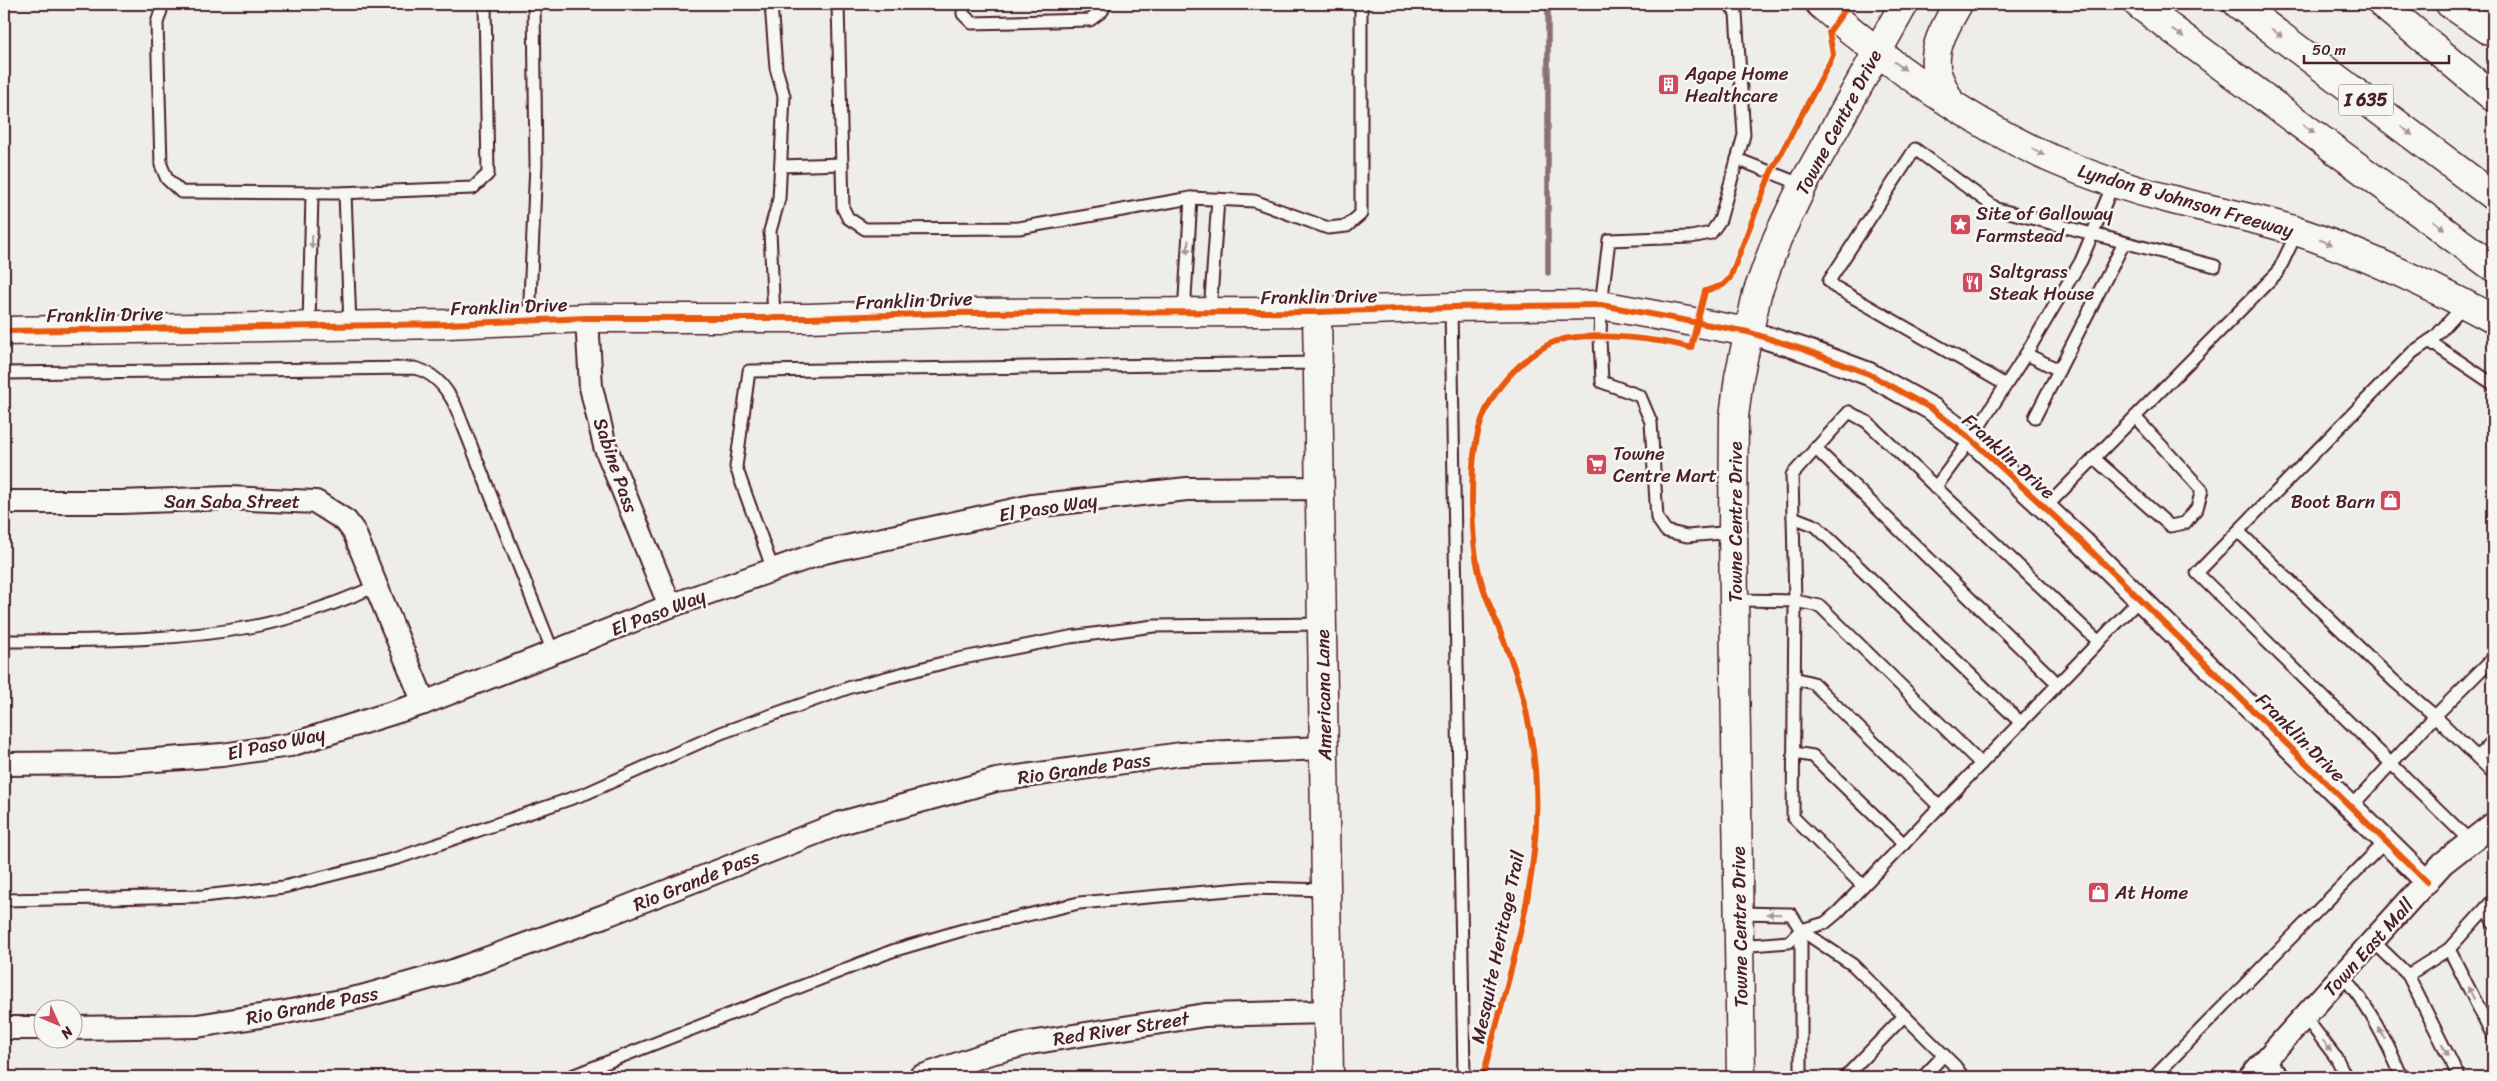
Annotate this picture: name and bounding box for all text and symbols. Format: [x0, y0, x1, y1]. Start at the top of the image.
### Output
one-way arrow [2171, 27, 2184, 38]
one-way arrow [2270, 28, 2284, 38]
scale bar [2304, 32, 2450, 64]
text: 50 m [2312, 37, 2347, 63]
street label: Towne Centre Drive [1786, 43, 1891, 201]
place label: Agape Home Healthcare [1684, 57, 1789, 112]
one-way arrow [1893, 61, 1906, 72]
building icon: Agape Home Healthcare [1657, 72, 1681, 96]
road number: I 635 [2338, 84, 2394, 116]
one-way arrow [2302, 124, 2315, 134]
one-way arrow [2400, 126, 2414, 136]
one-way arrow [2030, 148, 2045, 156]
street label: Lyndon B Johnson Freeway [2074, 154, 2298, 247]
place label: Site of Galloway Farmstead [1976, 197, 2113, 252]
place icon: Site of Galloway Farmstead [1948, 212, 1972, 236]
one-way arrow [2432, 220, 2445, 231]
one-way arrow [307, 234, 315, 250]
one-way arrow [1184, 239, 1192, 255]
one-way arrow [2318, 239, 2333, 246]
place label: Saltgrass Steak House [1989, 255, 2094, 310]
restaurant icon: Saltgrass Steak House [1961, 270, 1985, 294]
street label: Franklin Drive [1260, 279, 1378, 314]
street label: Franklin Drive [855, 282, 973, 319]
street label: Franklin Drive [450, 288, 568, 325]
street label: Franklin Drive [46, 297, 164, 332]
street label: Franklin Drive [1954, 405, 2063, 508]
street label: Sabine Pass [584, 413, 647, 518]
place label: Towne Centre Mart [1613, 437, 1717, 492]
street label: Towne Centre Drive [1719, 441, 1752, 603]
supermarket icon: Towne Centre Mart [1585, 452, 1609, 476]
street label: El Paso Way [996, 483, 1100, 532]
street label: San Saba Street [164, 485, 300, 518]
place label: Boot Barn [2291, 485, 2375, 518]
shop icon: Boot Barn [2379, 489, 2403, 513]
street label: El Paso Way [606, 579, 711, 646]
street label: Americana Lane [1306, 629, 1341, 762]
street label: Franklin Drive [2248, 684, 2354, 790]
street label: El Paso Way [224, 717, 328, 770]
street label: Rio Grande Pass [1015, 743, 1153, 794]
street label: Rio Grande Pass [628, 840, 765, 921]
street label: Towne Centre Drive [1722, 846, 1757, 1008]
street label: Mesquite Heritage Trail [1461, 847, 1534, 1047]
place label: At Home [2114, 876, 2188, 909]
shop icon: At Home [2087, 880, 2111, 904]
street label: Town East Mall [2315, 890, 2422, 1004]
one-way arrow [1766, 909, 1782, 917]
street label: Rio Grande Pass [243, 976, 381, 1034]
one-way arrow [2467, 986, 2475, 1000]
north arrow [32, 998, 82, 1048]
street label: Red River Street [1051, 1001, 1193, 1056]
text: N [54, 1020, 80, 1045]
one-way arrow [2377, 1026, 2386, 1039]
one-way arrow [2322, 1039, 2332, 1053]
one-way arrow [2441, 1043, 2449, 1057]

